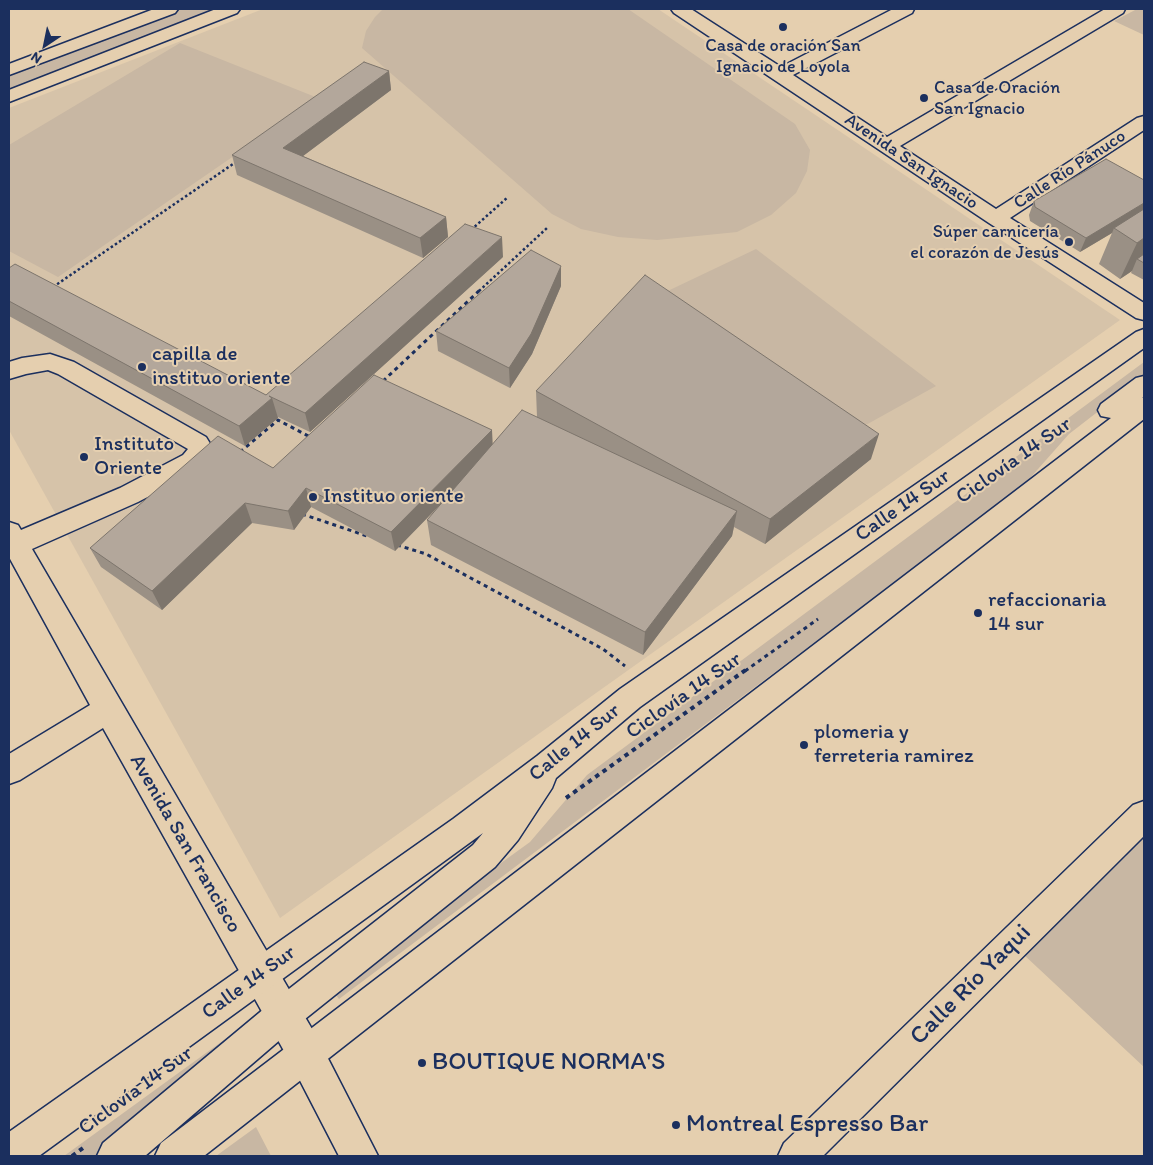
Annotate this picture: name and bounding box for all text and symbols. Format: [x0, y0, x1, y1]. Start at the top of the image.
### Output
north arrow [20, 20, 70, 70]
marker: Casa de oración San Ignacio de Loyola [777, 21, 789, 33]
place label: Casa de oración San Ignacio de Loyola [705, 35, 861, 78]
text: N [28, 48, 45, 68]
place label: Casa de Oración San Ignacio [934, 77, 1060, 120]
marker: Casa de Oración San Ignacio [918, 92, 930, 104]
street label: Avenida San Ignacio [840, 109, 982, 215]
street label: Calle Río Pánuco [1010, 126, 1130, 214]
place label: Súper carnicería el corazón de Jesús [910, 221, 1059, 264]
marker: Súper carnicería el corazón de Jesús [1063, 236, 1075, 248]
place label: capilla de instituo oriente [152, 342, 291, 392]
marker: capilla de instituo oriente [136, 361, 148, 373]
street label: Ciclovía 14 Sur [952, 412, 1076, 510]
place label: Instituto Oriente [94, 432, 174, 482]
marker: Instituto Oriente [78, 451, 90, 463]
street label: Calle 14 Sur [851, 464, 955, 548]
place label: Instituo oriente [323, 484, 464, 510]
marker: Instituo oriente [307, 491, 319, 503]
place label: refaccionaria 14 sur [988, 588, 1107, 638]
marker: refaccionaria 14 sur [972, 607, 984, 619]
street label: Ciclovía 14 Sur [622, 647, 746, 745]
street label: Calle 14 Sur [524, 699, 626, 787]
place label: plomeria y ferreteria ramirez [814, 720, 974, 770]
marker: plomeria y ferreteria ramirez [798, 739, 810, 751]
street label: Avenida San Francisco [124, 750, 246, 938]
street label: Calle Río Yaqui [904, 918, 1038, 1052]
street label: Calle 14 Sur [197, 941, 301, 1025]
street label: Ciclovía 14 Sur [74, 1041, 198, 1141]
place label: BOUTIQUE NORMA'S [432, 1048, 665, 1078]
marker: BOUTIQUE NORMA'S [416, 1057, 428, 1069]
place label: Montreal Espresso Bar [686, 1110, 928, 1140]
marker: Montreal Espresso Bar [670, 1119, 682, 1131]

